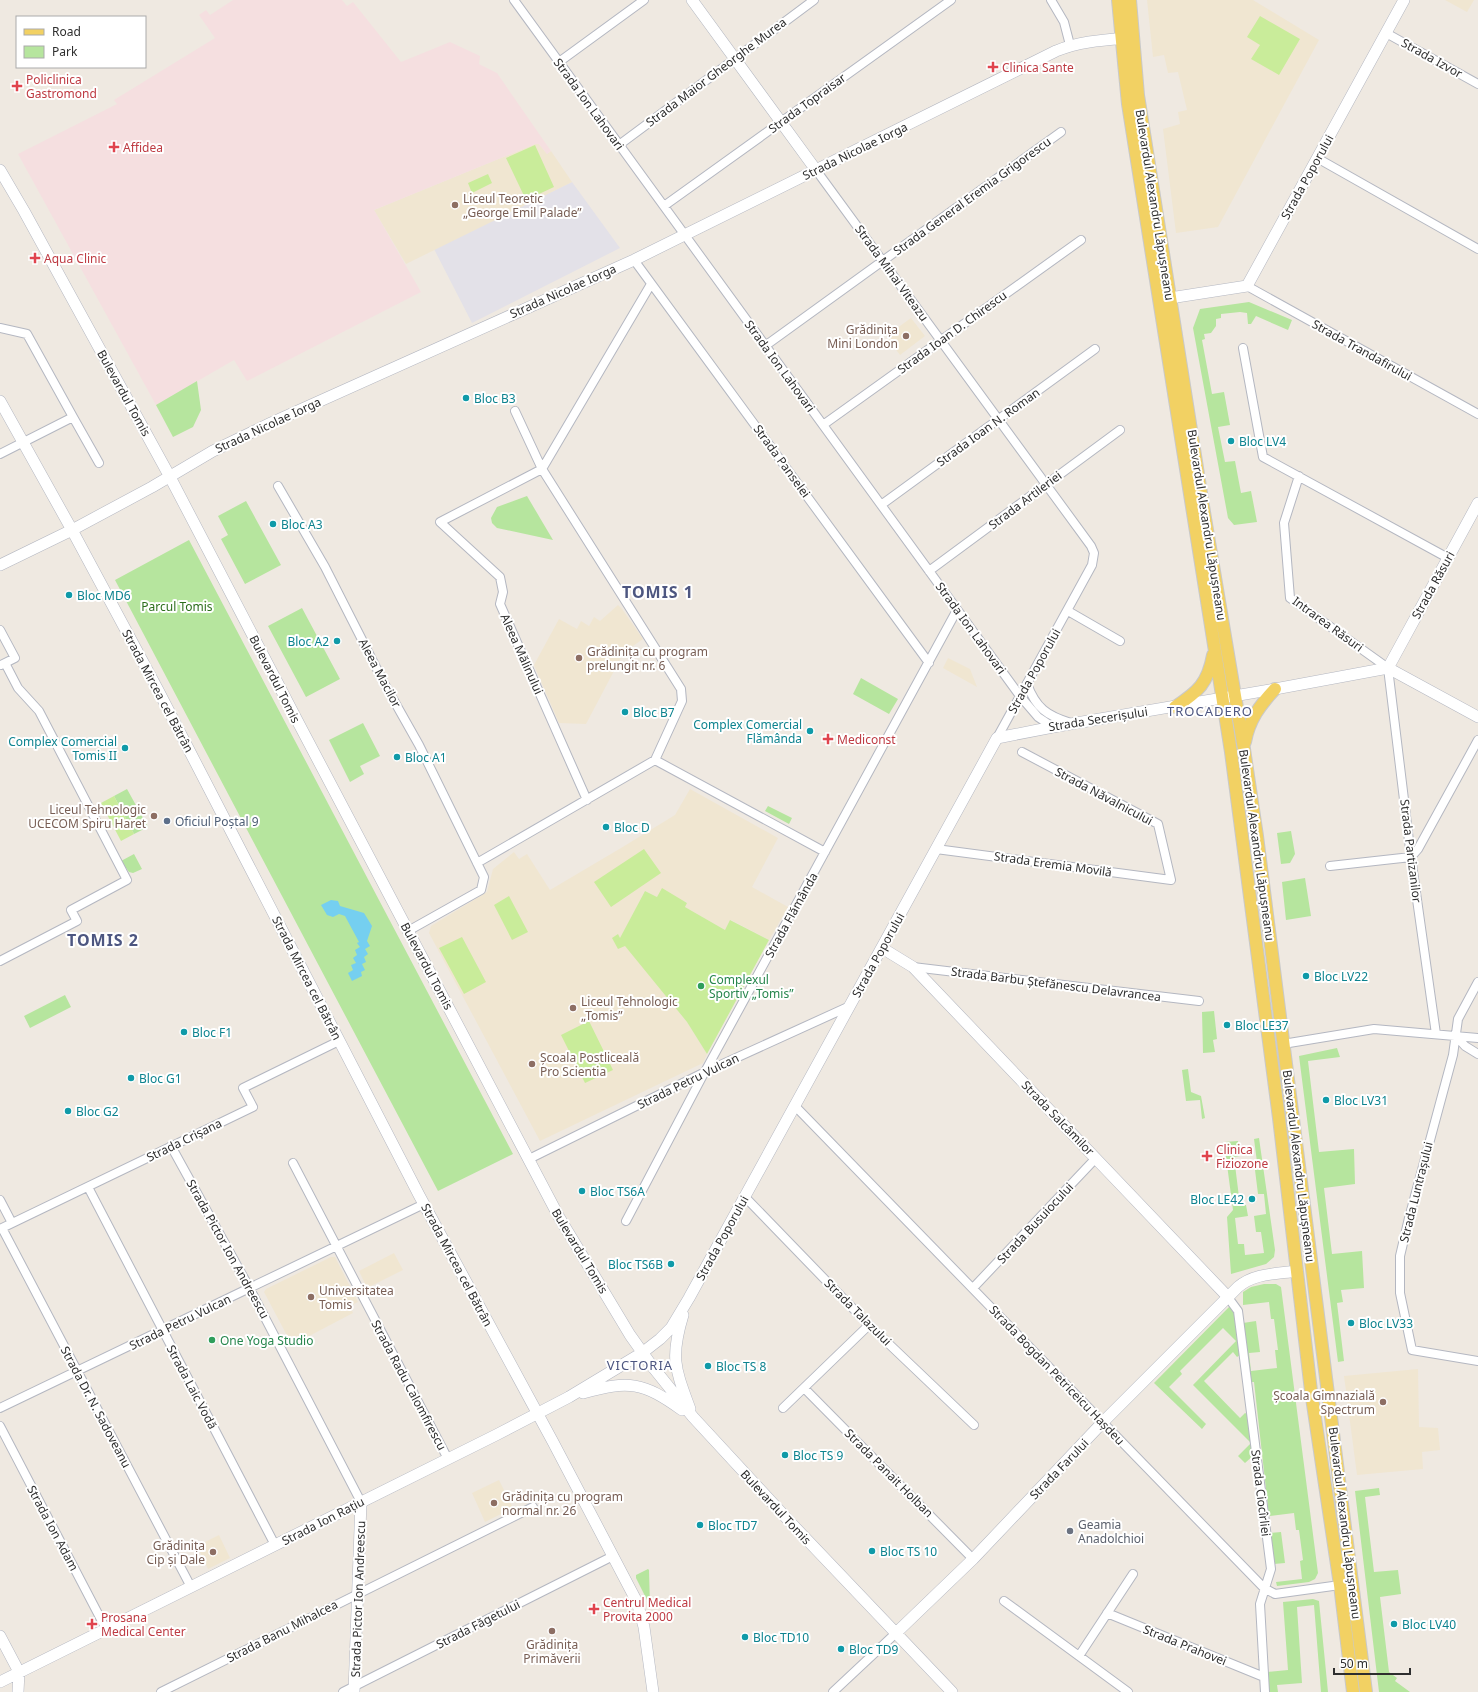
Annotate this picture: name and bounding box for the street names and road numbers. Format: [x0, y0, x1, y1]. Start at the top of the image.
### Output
street label: Strada Maior Gheorghe Murea [642, 13, 790, 131]
street label: Strada Izvor [1398, 34, 1466, 82]
street label: Strada Ion Lahovari [550, 55, 628, 153]
street label: Strada Topraisar [765, 69, 849, 137]
street label: Bulevardul Alexandru Lăpușneanu [1131, 108, 1179, 302]
street label: Strada Nicolae Iorga [800, 118, 910, 184]
street label: Strada Poporului [1277, 131, 1337, 223]
street label: Strada General Eremia Grigorescu [890, 133, 1054, 259]
street label: Strada Mihai Viteazu [851, 221, 933, 325]
street label: Strada Nicolae Iorga [507, 260, 619, 322]
street label: Strada Ioan D. Chirescu [894, 287, 1010, 377]
street label: Strada Trandafirului [1309, 315, 1415, 385]
street label: Strada Ion Lahovari [741, 317, 819, 415]
street label: Bulevardul Tomis [93, 347, 155, 440]
street label: Strada Ioan N. Roman [933, 384, 1043, 470]
street label: Strada Nicolae Iorga [212, 393, 324, 457]
street label: Strada Panselei [750, 421, 814, 501]
street label: Bulevardul Alexandru Lăpușneanu [1183, 428, 1231, 622]
street label: Strada Artileriei [985, 467, 1065, 533]
street label: Strada Răsuri [1407, 548, 1459, 622]
street label: Strada Ion Lahovari [932, 579, 1010, 677]
street label: Intrarea Răsuri [1289, 592, 1367, 656]
street label: Aleea Mălinului [497, 611, 547, 697]
street label: Strada Poporului [1004, 625, 1064, 717]
street label: Strada Mircea cel Bătrân [118, 626, 198, 756]
street label: Bulevardul Tomis [246, 632, 305, 726]
street label: Aleea Macilor [355, 635, 405, 711]
street label: Strada Secerișului [1047, 703, 1149, 735]
street label: Bulevardul Alexandru Lăpușneanu [1235, 748, 1279, 942]
street label: Strada Năvalnicului [1052, 763, 1156, 829]
street label: Strada Partizanilor [1396, 798, 1426, 904]
street label: Strada Eremia Movilă [993, 847, 1113, 881]
street label: Strada Flămânda [761, 869, 821, 961]
street label: Strada Poporului [848, 909, 908, 1001]
street label: Strada Mircea cel Bătrân [268, 913, 346, 1043]
street label: Bulevardul Tomis [397, 919, 457, 1013]
street label: Strada Barbu Ștefănescu Delavrancea [950, 963, 1162, 1005]
street label: Strada Petru Vulcan [634, 1049, 742, 1113]
street label: Bulevardul Alexandru Lăpușneanu [1279, 1069, 1319, 1263]
street label: Strada Salcâmilor [1018, 1077, 1098, 1159]
street label: Strada Crișana [143, 1114, 225, 1166]
street label: Strada Luntrașului [1395, 1140, 1437, 1244]
street label: Strada Pictor Ion Andreescu [183, 1176, 273, 1322]
street label: Strada Busuiocului [993, 1179, 1077, 1267]
street label: Strada Poporului [692, 1192, 752, 1284]
street label: Strada Mircea cel Bătrân [417, 1200, 497, 1330]
street label: Bulevardul Tomis [548, 1205, 612, 1297]
street label: Strada Talazului [821, 1275, 895, 1349]
street label: Strada Petru Vulcan [126, 1290, 234, 1354]
street label: Strada Bogdan Petriceicu Hașdeu [986, 1301, 1128, 1449]
street label: Strada Radu Calomfirescu [367, 1317, 451, 1453]
street label: Strada Laic Vodă [163, 1342, 221, 1432]
street label: Strada Dr. N. Sadoveanu [57, 1343, 135, 1471]
street label: Strada Panait Holban [841, 1425, 937, 1521]
street label: Bulevardul Alexandru Lăpușneanu [1325, 1426, 1365, 1620]
street label: Strada Farului [1026, 1435, 1092, 1503]
street label: Strada Ciocîrliei [1247, 1449, 1275, 1537]
street label: Bulevardul Tomis [737, 1466, 815, 1548]
street label: Strada Ion Adam [23, 1482, 83, 1574]
street label: Strada Ion Rațiu [279, 1493, 367, 1549]
street label: Strada Pictor Ion Andreescu [347, 1520, 369, 1678]
street label: Strada Banu Mihalcea [224, 1596, 340, 1666]
street label: Strada Făgetului [433, 1596, 523, 1652]
street label: Strada Prahovei [1141, 1621, 1229, 1669]

